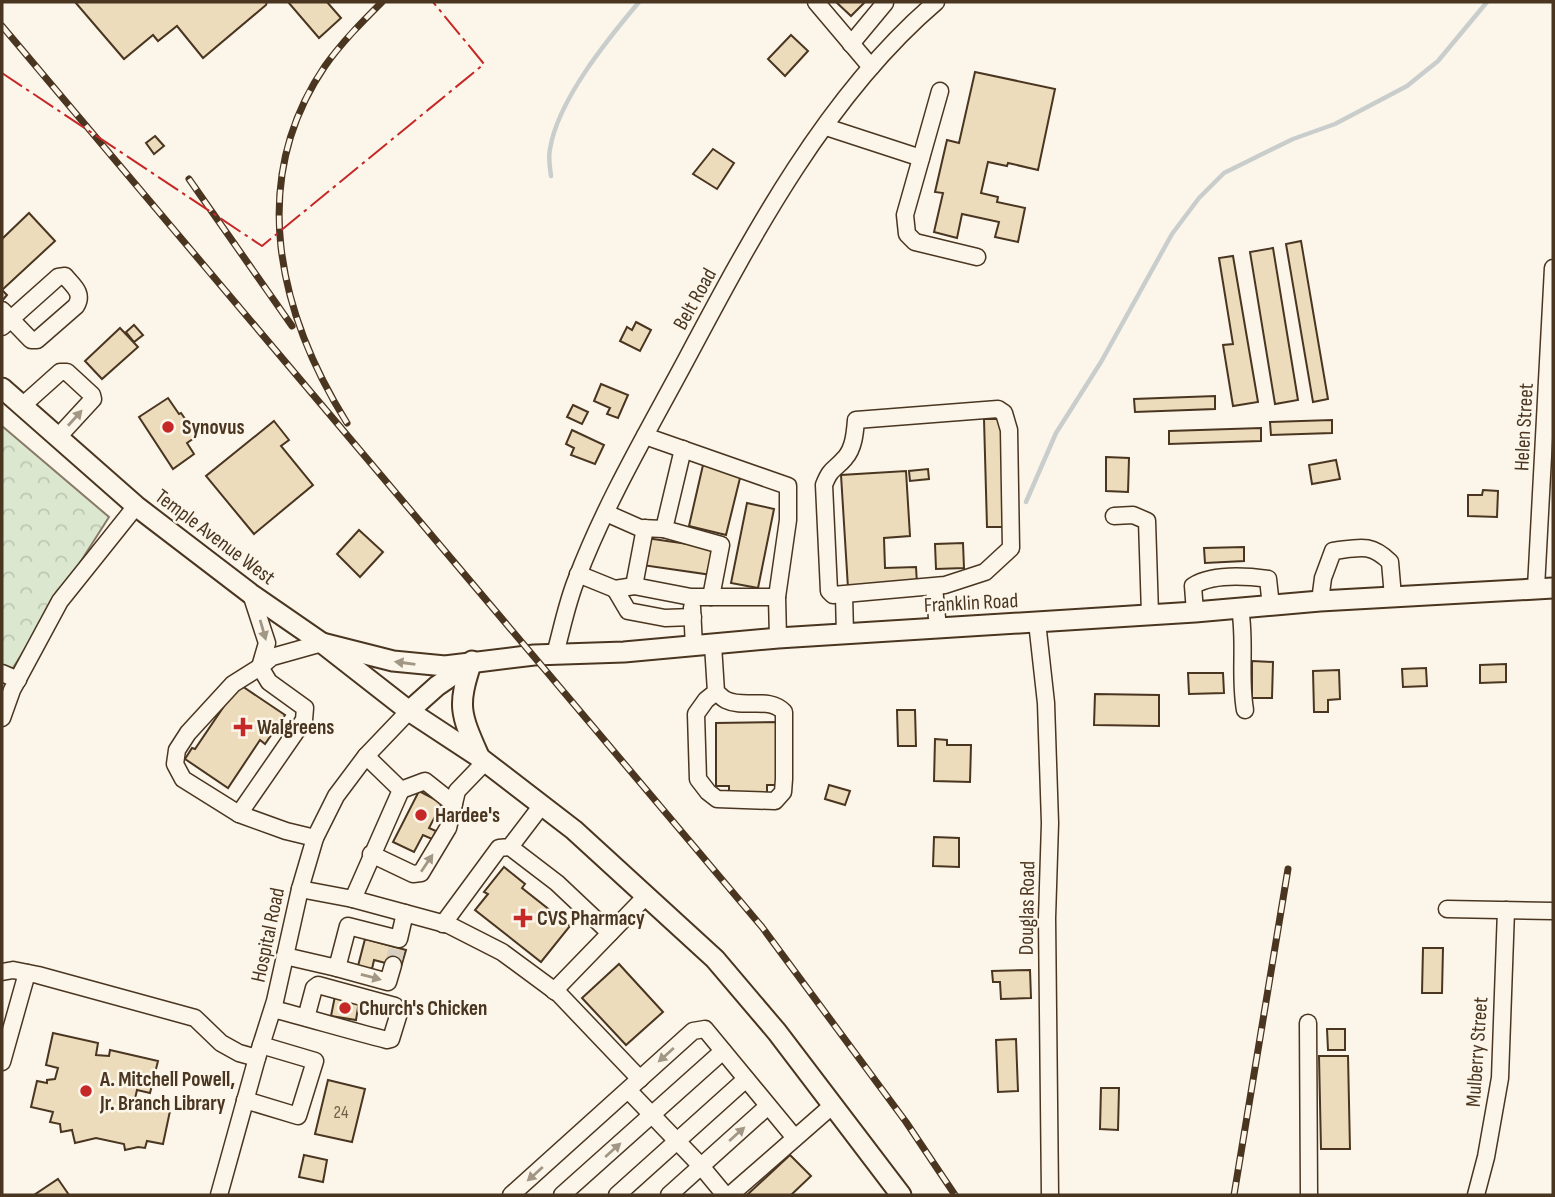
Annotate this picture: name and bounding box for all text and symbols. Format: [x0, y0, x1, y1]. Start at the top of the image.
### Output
street label: Belt Road [668, 264, 722, 334]
street label: Helen Street [1509, 382, 1539, 472]
one-way arrow [67, 410, 83, 427]
place label: Synovus [182, 415, 244, 440]
marker: Synovus [160, 419, 176, 435]
street label: Temple Avenue West [150, 484, 280, 590]
street label: Franklin Road [923, 588, 1019, 618]
one-way arrow [259, 620, 269, 641]
one-way arrow [394, 657, 416, 668]
place label: Walgreens [257, 715, 334, 740]
marker: Walgreens [235, 719, 251, 735]
place label: Hardee's [435, 803, 500, 828]
marker: Hardee's [413, 807, 429, 823]
one-way arrow [420, 853, 433, 873]
street label: Douglas Road [1014, 861, 1040, 955]
street label: Hospital Road [246, 885, 290, 985]
place label: CVS Pharmacy [537, 906, 645, 931]
marker: CVS Pharmacy [515, 910, 531, 926]
one-way arrow [360, 972, 382, 983]
place label: Church's Chicken [359, 996, 487, 1021]
street label: Mulberry Street [1461, 996, 1493, 1108]
marker: Church's Chicken [337, 1000, 353, 1016]
one-way arrow [657, 1047, 675, 1063]
place label: A. Mitchell Powell, Jr. Branch Library [99, 1067, 235, 1116]
marker: A. Mitchell Powell, Jr. Branch Library [78, 1083, 94, 1099]
house number: 24 [334, 1102, 349, 1123]
one-way arrow [728, 1126, 746, 1142]
one-way arrow [604, 1142, 621, 1158]
one-way arrow [526, 1166, 544, 1182]

